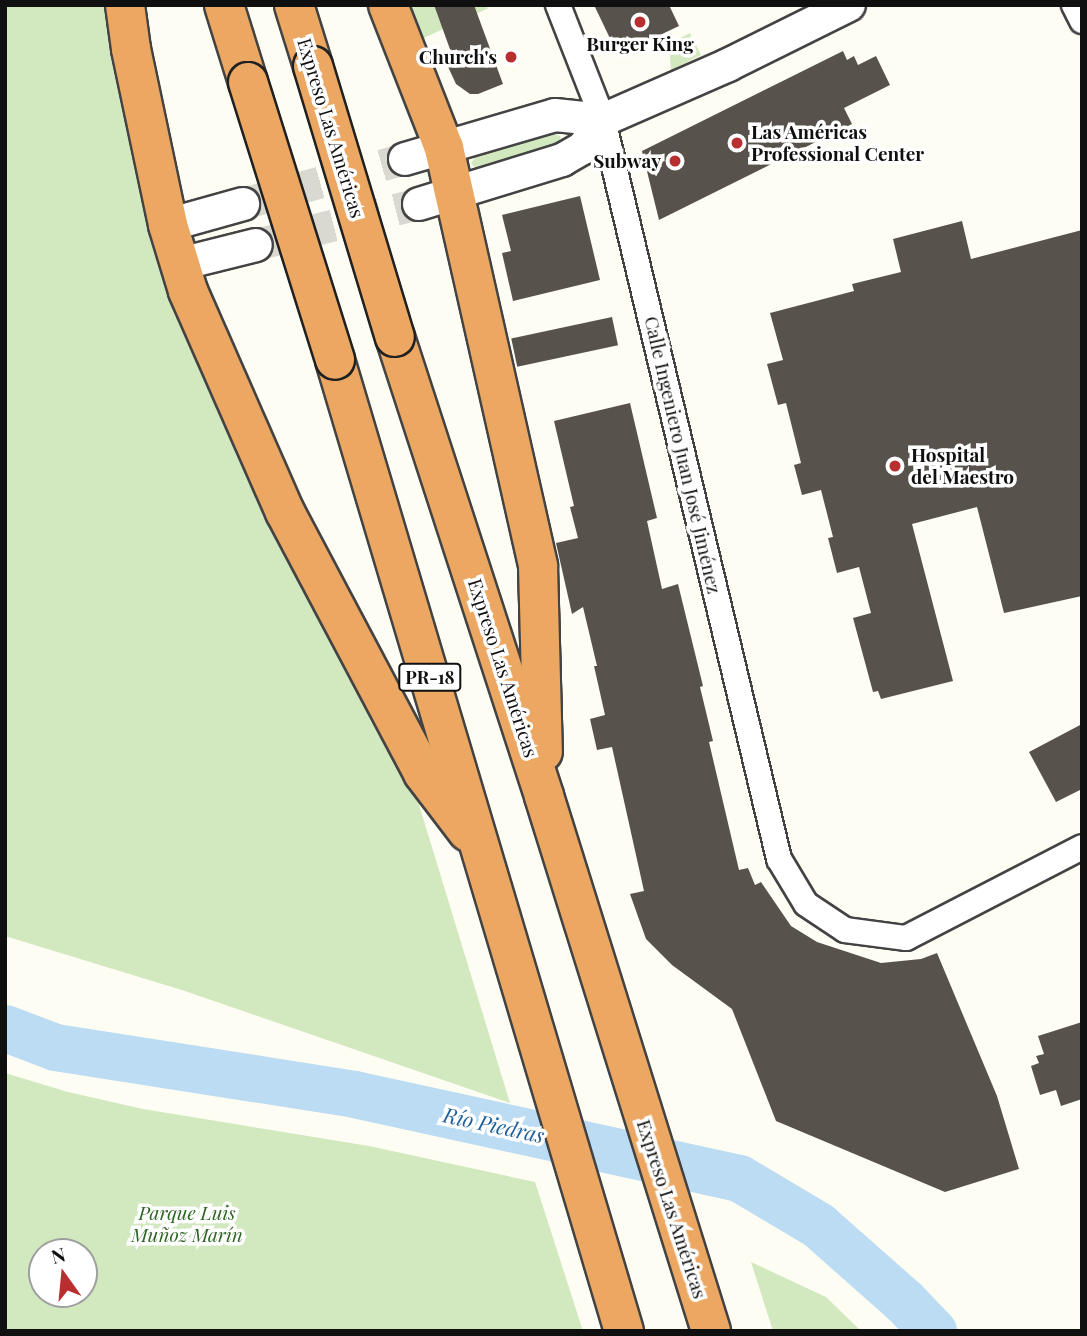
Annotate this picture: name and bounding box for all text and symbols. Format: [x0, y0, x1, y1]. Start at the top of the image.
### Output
marker: Burger King [632, 14, 648, 30]
place label: Burger King [586, 33, 694, 55]
street label: Expreso Las Américas [293, 35, 369, 221]
place label: Church's [419, 46, 497, 68]
marker: Church's [503, 49, 519, 65]
place label: Las Américas Professional Center [751, 121, 924, 165]
marker: Las Américas Professional Center [729, 135, 745, 151]
place label: Subway [593, 150, 661, 172]
marker: Subway [667, 153, 683, 169]
street label: Calle Ingeniero Juan José Jiménez [640, 314, 726, 596]
place label: Hospital del Maestro [911, 444, 1014, 488]
marker: Hospital del Maestro [885, 456, 905, 476]
street label: Expreso Las Américas [463, 575, 543, 761]
road number: PR-18 [397, 662, 463, 692]
water label: Río Piedras [441, 1101, 547, 1147]
street label: Expreso Las Américas [632, 1116, 712, 1302]
park label: Parque Luis Muñoz Marín [131, 1202, 243, 1246]
north arrow [28, 1238, 98, 1308]
text: N [48, 1240, 68, 1269]

